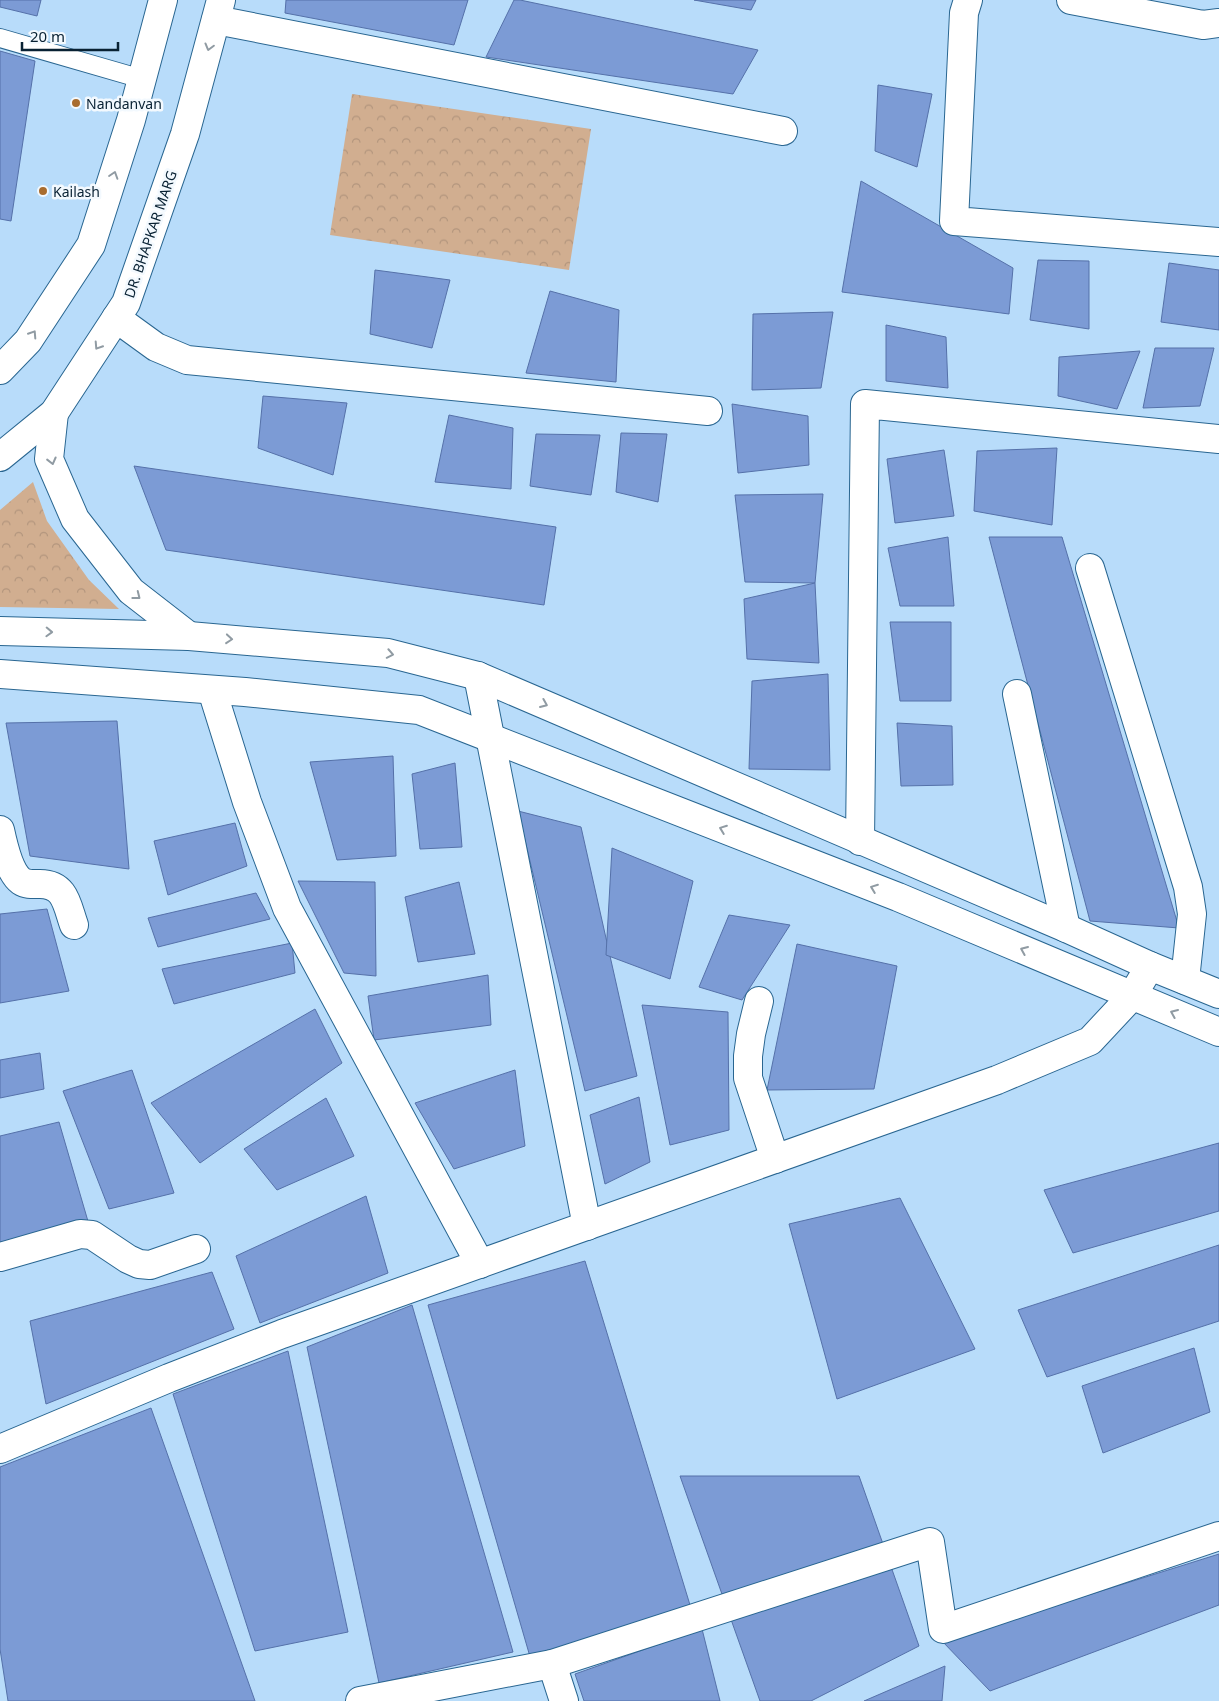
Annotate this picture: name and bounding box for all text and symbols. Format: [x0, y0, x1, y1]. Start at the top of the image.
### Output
scale bar [22, 20, 119, 52]
text: 20 m [30, 26, 65, 46]
one-way arrow [204, 43, 214, 51]
place label: Nandanvan [86, 94, 162, 113]
marker: Nandanvan [70, 97, 82, 109]
street label: DR. BHAPKAR MARG [119, 168, 181, 300]
one-way arrow [108, 171, 118, 180]
place label: Kailash [53, 182, 100, 201]
marker: Kailash [37, 185, 49, 197]
one-way arrow [27, 330, 36, 340]
one-way arrow [95, 340, 104, 349]
one-way arrow [46, 457, 57, 465]
one-way arrow [132, 591, 141, 600]
one-way arrow [45, 627, 53, 638]
one-way arrow [225, 634, 233, 645]
one-way arrow [386, 648, 395, 659]
one-way arrow [539, 698, 548, 709]
one-way arrow [719, 825, 728, 835]
one-way arrow [870, 884, 879, 894]
one-way arrow [1020, 946, 1029, 957]
one-way arrow [1170, 1009, 1179, 1020]

